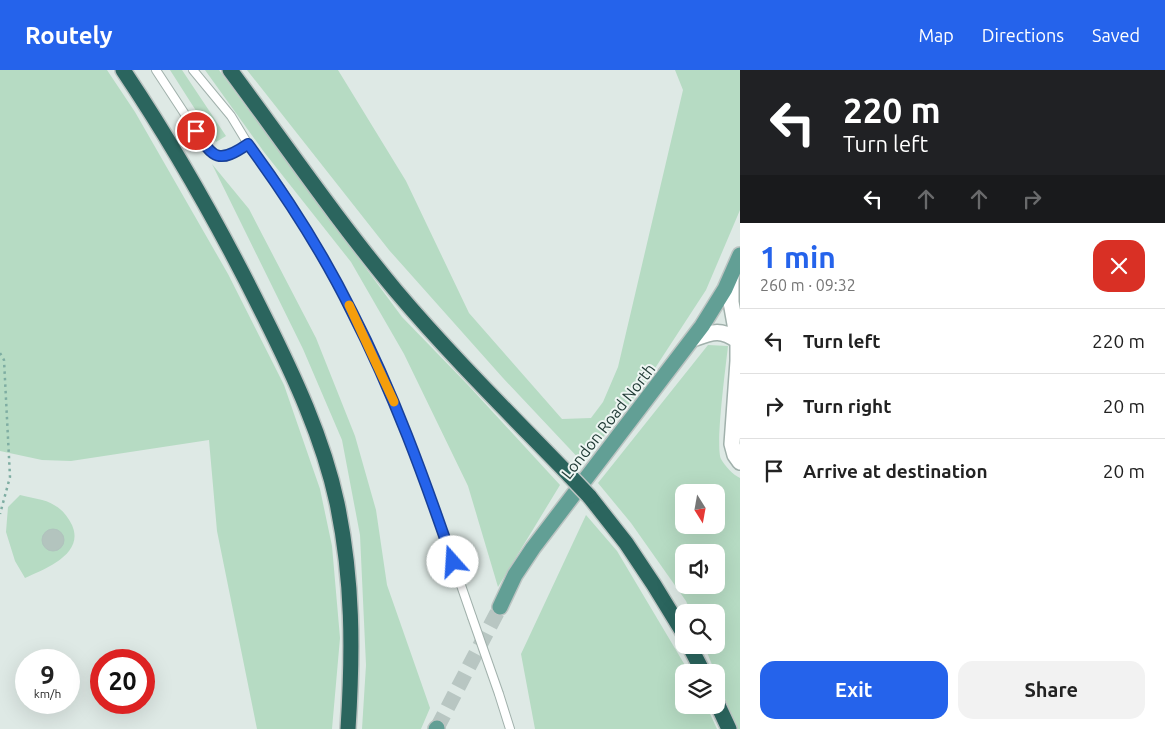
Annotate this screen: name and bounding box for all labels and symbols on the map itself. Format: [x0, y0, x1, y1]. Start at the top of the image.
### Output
pin [175, 110, 217, 152]
street label: London Road North [558, 360, 658, 482]
north arrow [675, 484, 725, 534]
position arrow [426, 535, 478, 587]
speed limit sign: 20 [90, 649, 155, 714]

